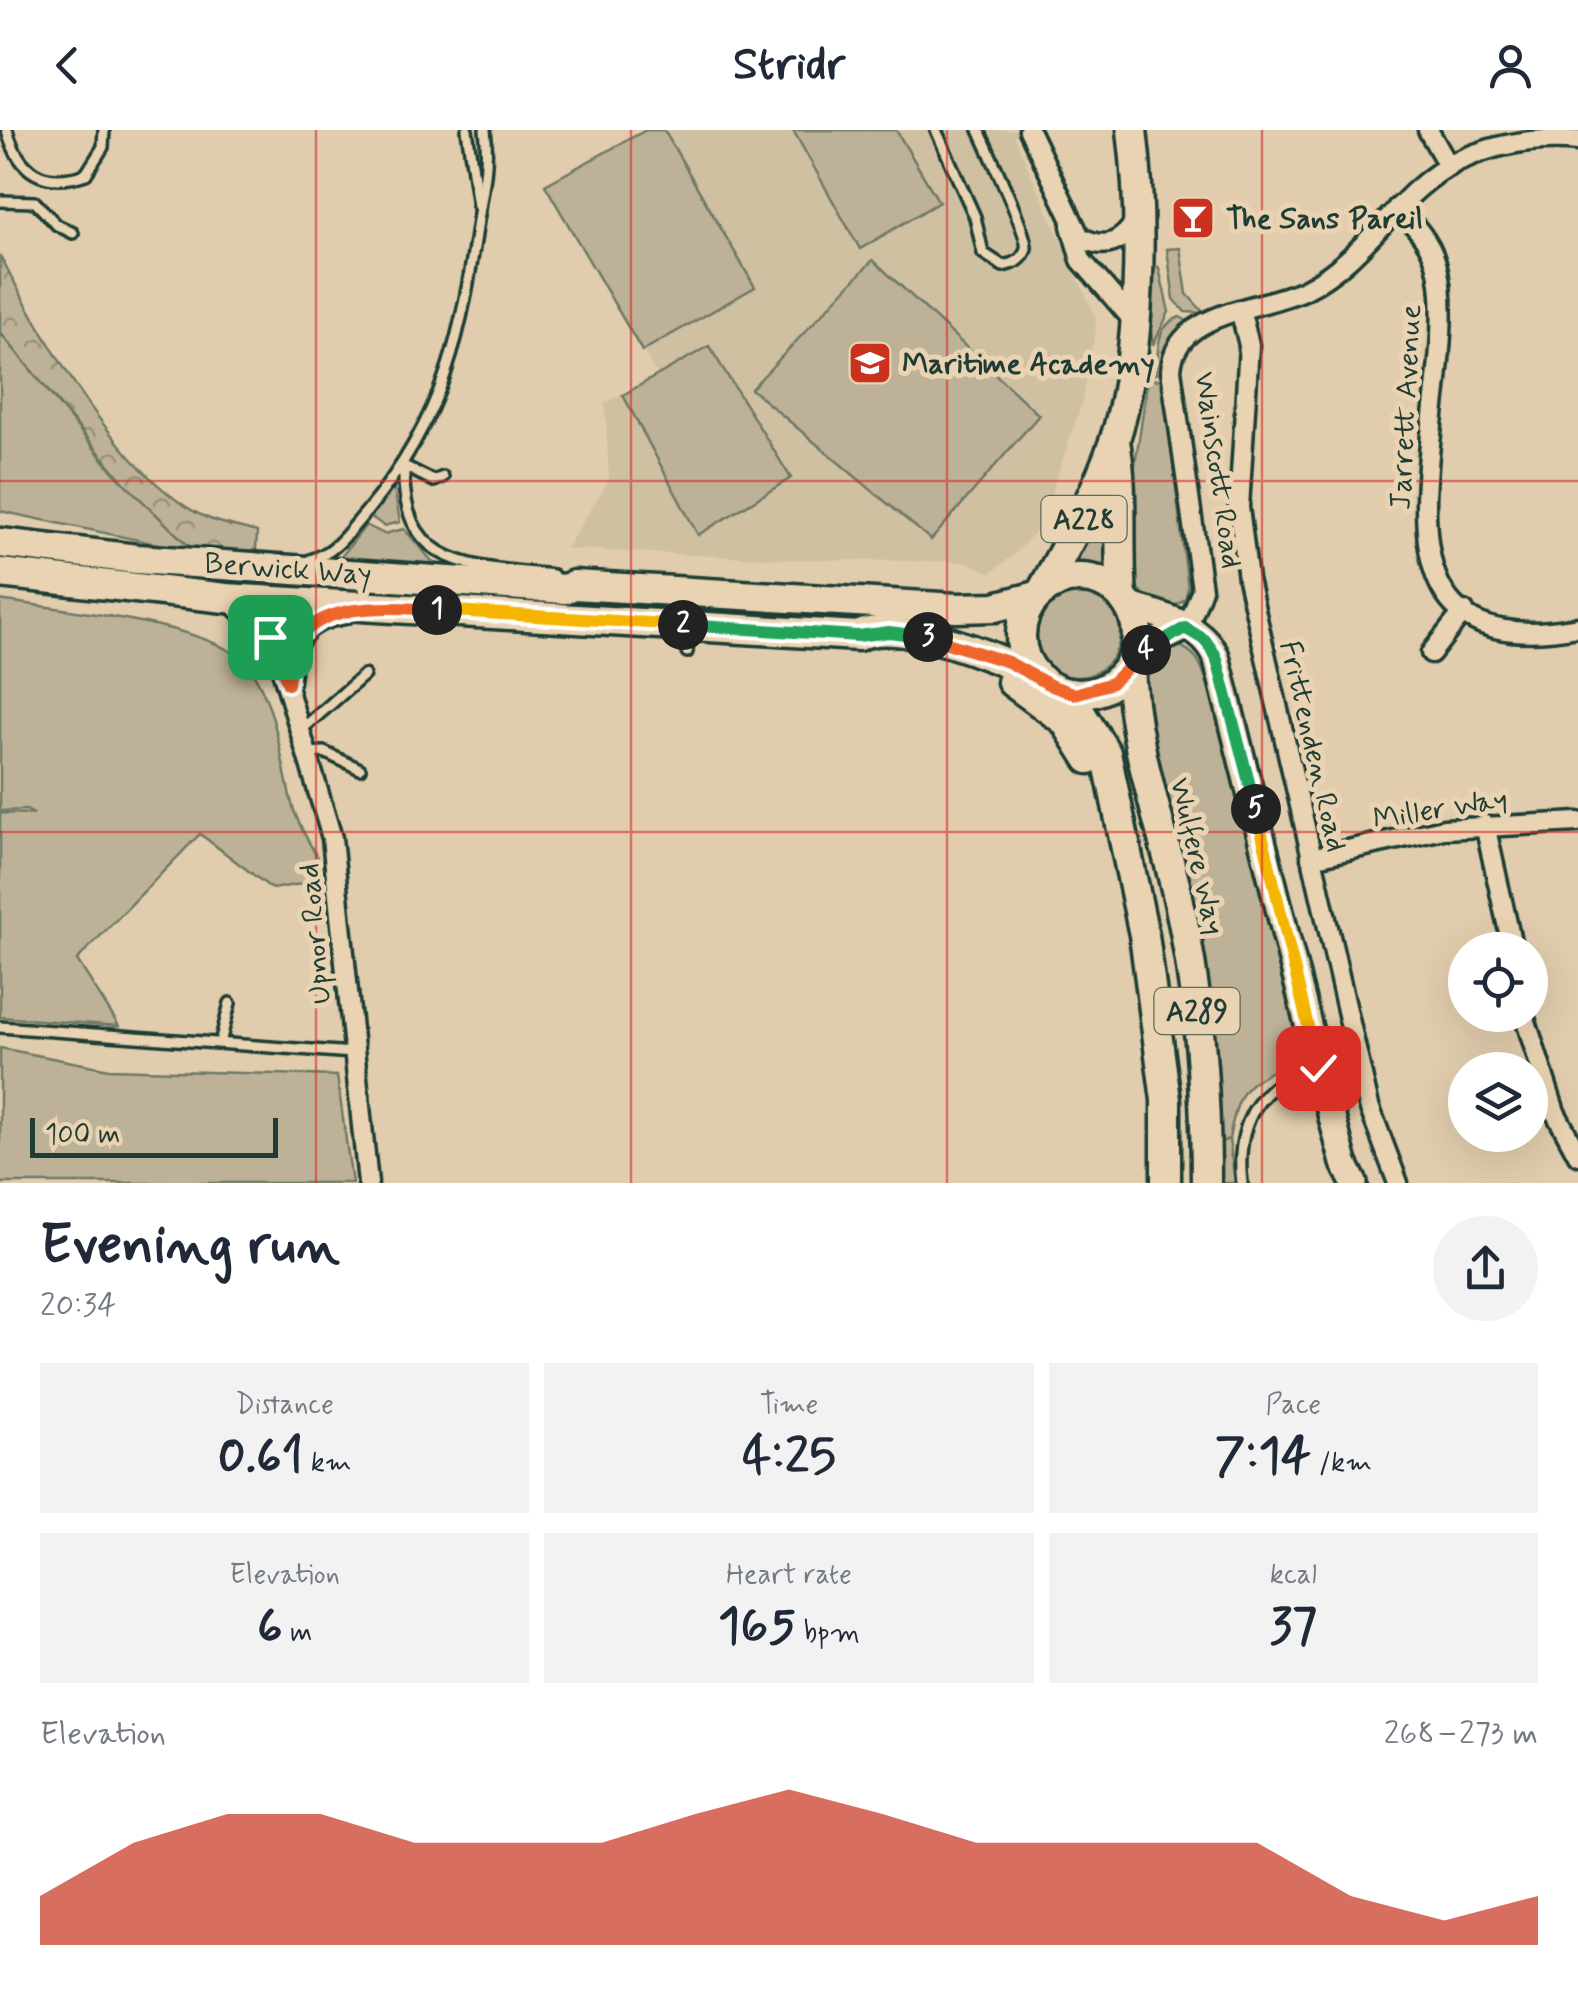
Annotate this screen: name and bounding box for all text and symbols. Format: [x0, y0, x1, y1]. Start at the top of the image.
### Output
text: Stridr [733, 36, 845, 95]
icon: back [40, 38, 95, 93]
icon: person [1483, 38, 1538, 93]
bar icon: The Sans Pareil [1170, 195, 1216, 241]
place label: The Sans Pareil [1226, 200, 1423, 239]
street label: Jarrett Avenue [1382, 303, 1431, 511]
school or university icon: Maritime Academy [847, 340, 893, 386]
place label: Maritime Academy [902, 345, 1155, 384]
street label: Wainscott Road [1184, 369, 1251, 571]
road number: A228 [1042, 496, 1126, 542]
street label: Berwick Way [203, 544, 373, 595]
pin: 1 [412, 585, 462, 635]
text: 1 [431, 591, 443, 628]
pin [228, 595, 313, 680]
pin: 2 [658, 600, 708, 650]
text: 2 [676, 606, 690, 643]
icon: arrive [243, 610, 298, 665]
pin: 3 [903, 612, 953, 662]
text: 3 [922, 618, 934, 655]
pin: 4 [1121, 625, 1171, 675]
text: 4 [1138, 631, 1154, 668]
street label: Frittenden Road [1269, 637, 1356, 856]
street label: Wulfere Way [1160, 774, 1234, 939]
street label: Miller Way [1370, 780, 1510, 839]
pin: 5 [1231, 784, 1281, 834]
text: 5 [1248, 790, 1264, 827]
street label: Upnor Road [290, 862, 341, 1006]
map controls [1448, 932, 1548, 1152]
button: locate [1448, 932, 1548, 1032]
road number: A289 [1154, 988, 1240, 1034]
pin [1276, 1026, 1361, 1111]
icon: check [1291, 1041, 1346, 1096]
button: layers [1448, 1052, 1548, 1152]
scale bar [30, 1113, 278, 1158]
text: 100 m [45, 1117, 120, 1154]
text: Evening run [40, 1211, 340, 1283]
button: share [1433, 1216, 1538, 1321]
text: 20:34 [40, 1285, 116, 1327]
text: Distance [235, 1387, 334, 1424]
text: Time [760, 1387, 818, 1424]
text: Pace [1265, 1387, 1321, 1424]
text: 0.61 [218, 1424, 303, 1490]
text: 4:25 [742, 1424, 836, 1490]
text: 7:14 [1215, 1424, 1311, 1490]
text: km [303, 1445, 352, 1482]
text: /km [1311, 1445, 1372, 1482]
text: Elevation [230, 1557, 340, 1594]
text: Heart rate [726, 1557, 852, 1594]
text: kcal [1270, 1557, 1317, 1594]
text: 6 [257, 1594, 283, 1660]
text: 165 [718, 1594, 796, 1660]
text: 37 [1269, 1594, 1317, 1660]
text: m [283, 1615, 312, 1652]
text: bpm [796, 1615, 860, 1652]
text: Elevation [40, 1713, 166, 1755]
text: 268–273 m [1384, 1713, 1538, 1755]

